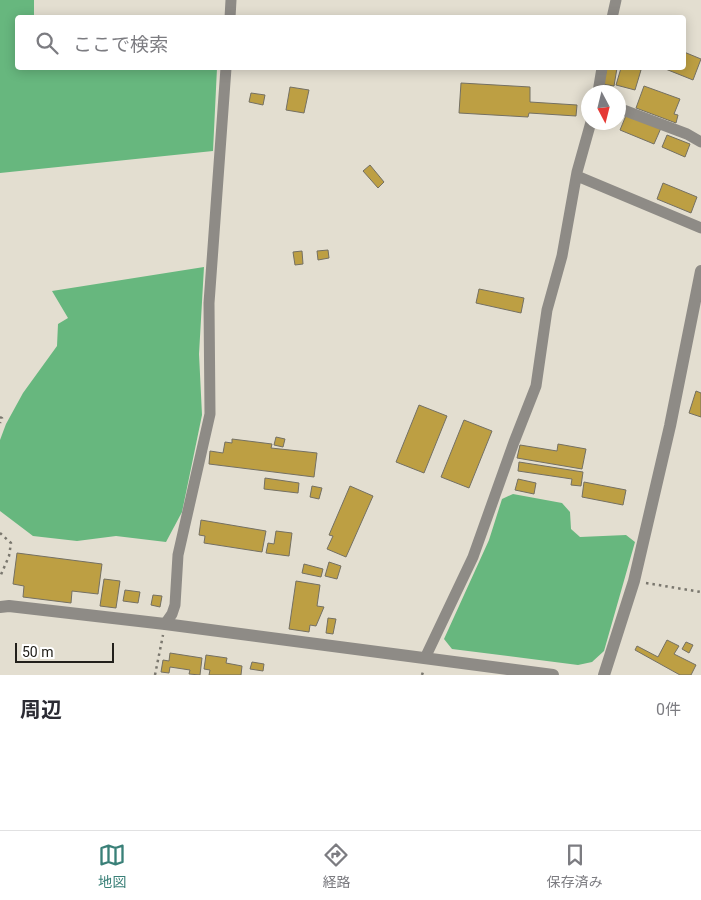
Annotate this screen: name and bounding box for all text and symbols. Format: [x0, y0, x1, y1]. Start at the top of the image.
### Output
search box [15, 15, 686, 70]
icon: search [33, 29, 61, 57]
text: ここで検索 [73, 33, 168, 56]
north arrow [581, 85, 626, 130]
scale bar [15, 640, 114, 663]
text: 50 m [22, 644, 54, 660]
text: 周辺 [20, 698, 62, 722]
text: 0件 [656, 700, 681, 719]
tab: 地図 [98, 841, 126, 891]
tab: 経路 [322, 841, 350, 891]
tab: 保存済み [547, 841, 603, 891]

